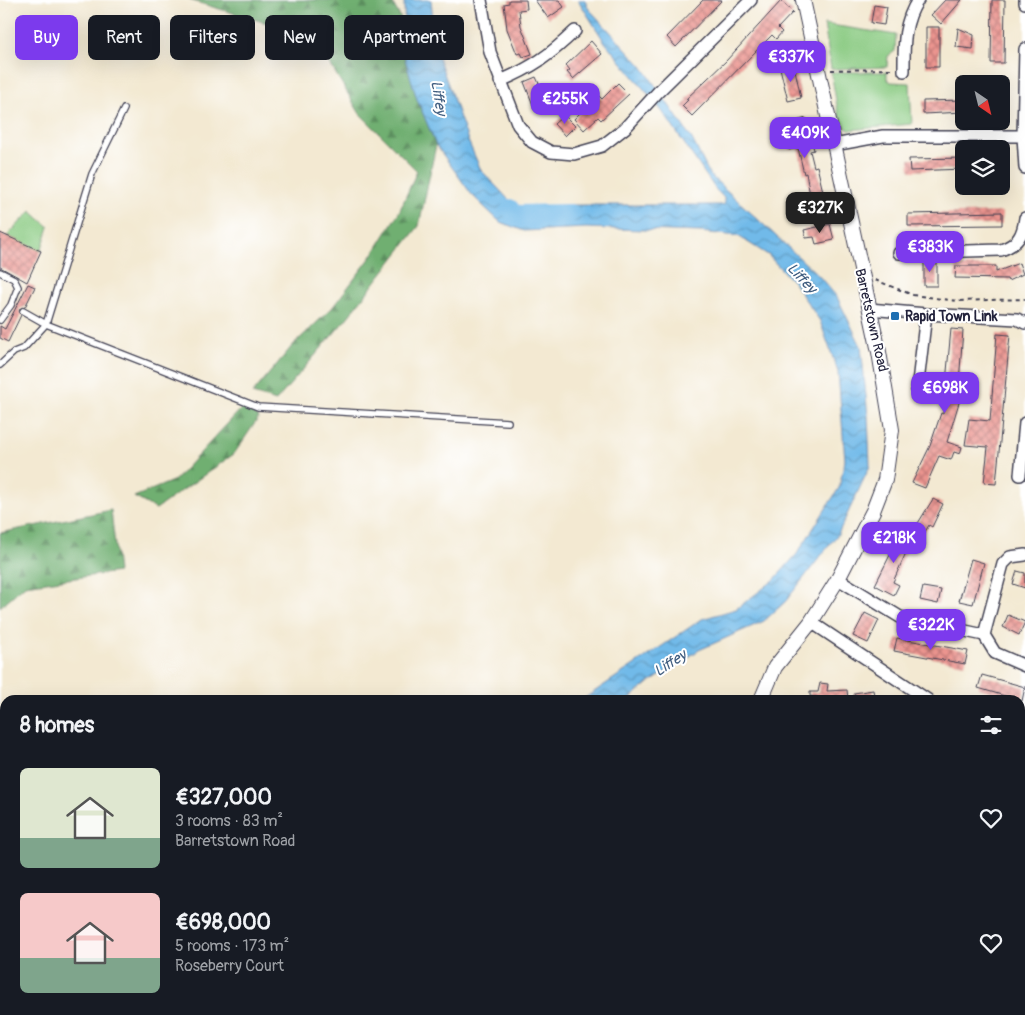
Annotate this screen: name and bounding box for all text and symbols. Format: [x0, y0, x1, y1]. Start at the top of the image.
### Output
chip: Buy [15, 15, 78, 60]
chip: Rent [88, 15, 160, 60]
chip: Filters [170, 15, 255, 60]
chip: New [265, 15, 334, 60]
chip: Apartment [344, 15, 464, 60]
pin: €337K [756, 41, 826, 83]
text: €337K [768, 47, 814, 67]
north arrow [955, 75, 1010, 130]
map controls [955, 75, 1010, 195]
water label: Liffey [426, 79, 451, 119]
pin: €255K [530, 82, 600, 125]
text: €255K [542, 89, 588, 109]
pin: €409K [770, 116, 840, 159]
text: €409K [781, 123, 829, 143]
button: layers [955, 140, 1010, 195]
pin: €327K [785, 192, 855, 234]
text: €327K [797, 198, 843, 218]
pin: €383K [895, 230, 965, 273]
text: €383K [907, 237, 953, 257]
water label: Liffey [783, 259, 822, 299]
street label: Barretstown Road [851, 267, 892, 373]
place label: Rapid Town Link [905, 308, 998, 325]
marker: Rapid Town Link [889, 310, 901, 322]
pin: €698K [910, 372, 980, 414]
text: €698K [922, 378, 968, 398]
pin: €218K [859, 522, 929, 564]
text: €218K [872, 528, 916, 548]
pin: €322K [896, 608, 966, 651]
text: €322K [907, 615, 955, 635]
water label: Liffey [651, 645, 692, 681]
icon: filters [977, 711, 1005, 739]
text: 8 homes [20, 712, 94, 739]
text: €327,000 [175, 784, 272, 811]
icon: home [60, 788, 120, 848]
icon: heart [977, 804, 1005, 832]
text: 3 rooms · 83 m² [175, 811, 283, 831]
text: Barretstown Road [175, 831, 295, 851]
text: €698,000 [175, 909, 271, 936]
icon: home [60, 913, 120, 973]
icon: heart [977, 929, 1005, 957]
text: 5 rooms · 173 m² [175, 936, 289, 956]
text: Roseberry Court [175, 956, 284, 976]

